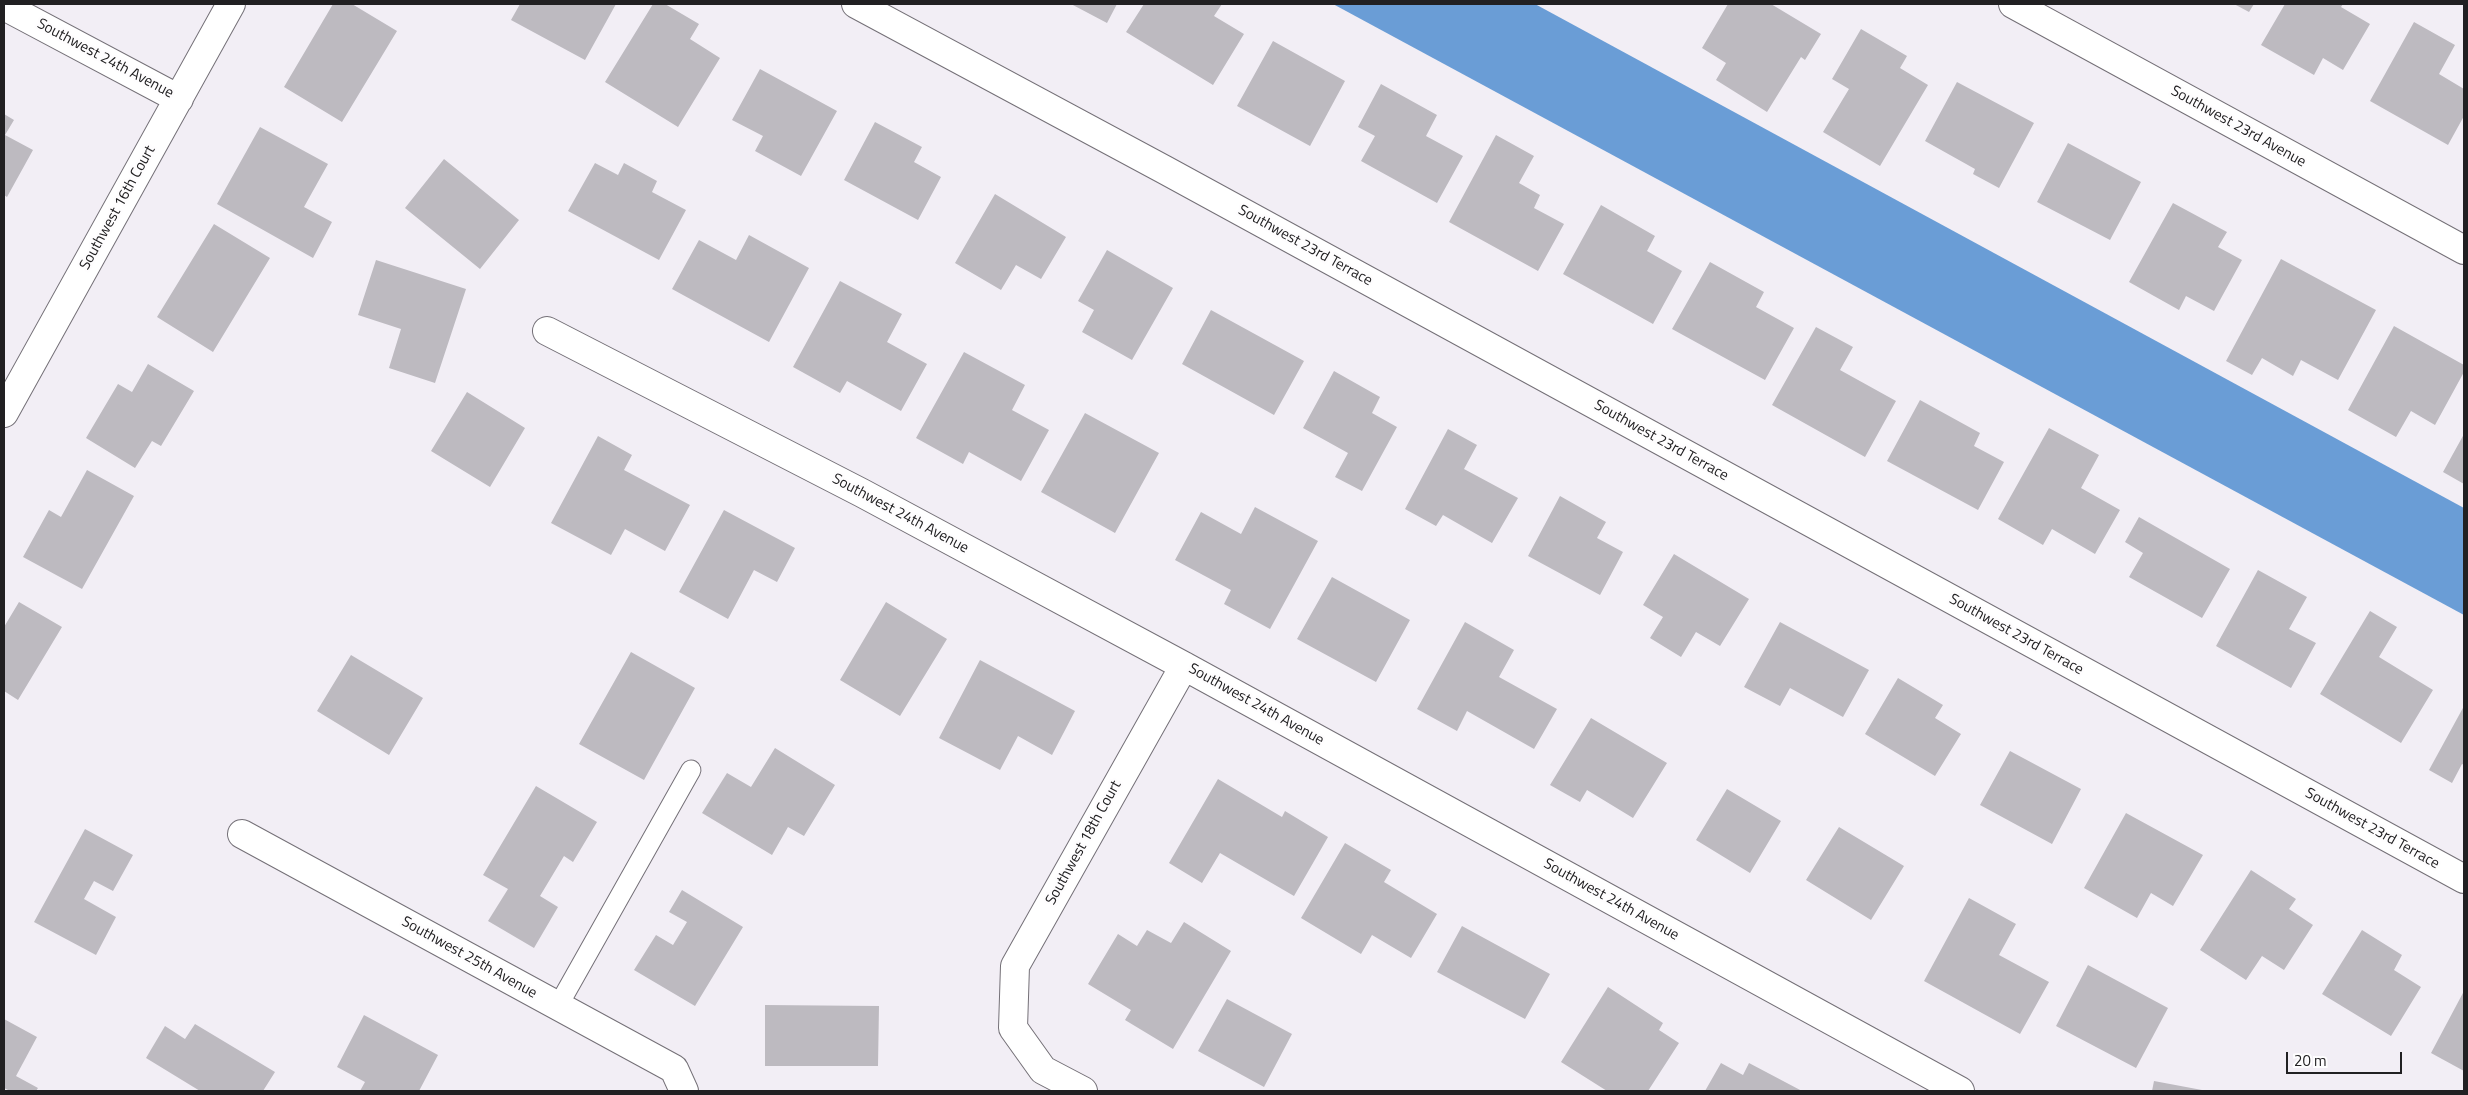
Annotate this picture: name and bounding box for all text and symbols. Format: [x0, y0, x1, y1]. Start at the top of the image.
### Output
street label: Southwest 24th Avenue [34, 15, 176, 103]
street label: Southwest 23rd Avenue [2167, 82, 2309, 172]
street label: Southwest 16th Court [76, 143, 160, 273]
street label: Southwest 23rd Terrace [1235, 202, 1375, 290]
street label: Southwest 23rd Terrace [1591, 397, 1731, 485]
street label: Southwest 24th Avenue [829, 470, 971, 558]
street label: Southwest 23rd Terrace [1946, 591, 2086, 679]
street label: Southwest 24th Avenue [1185, 660, 1327, 750]
street label: Southwest 18th Court [1042, 778, 1126, 908]
street label: Southwest 23rd Terrace [2302, 785, 2442, 873]
street label: Southwest 24th Avenue [1540, 855, 1682, 945]
street label: Southwest 25th Avenue [398, 913, 540, 1003]
scale bar [2288, 1042, 2404, 1074]
text: 20 m [2294, 1049, 2327, 1072]

